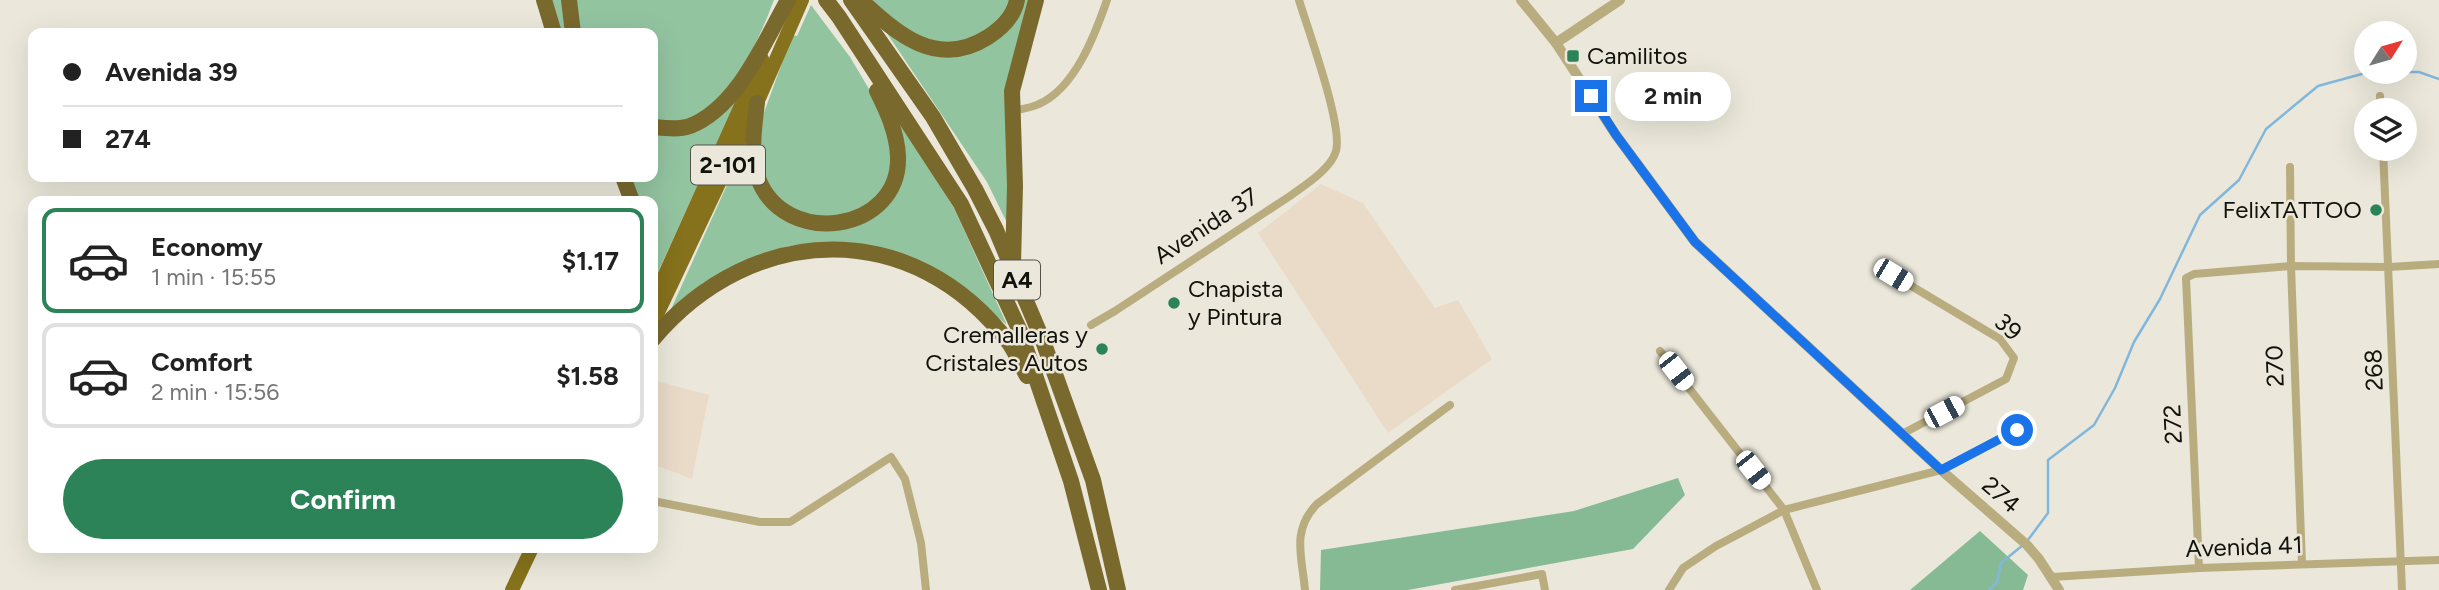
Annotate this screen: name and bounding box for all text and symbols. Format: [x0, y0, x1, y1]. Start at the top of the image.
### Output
north arrow [2354, 21, 2417, 84]
map controls [2354, 21, 2417, 161]
place label: Camilitos [1587, 41, 1688, 70]
marker: Camilitos [1565, 48, 1581, 64]
text: Avenida 39 [105, 56, 238, 88]
callout: 2 min [1616, 72, 1731, 120]
route end [1575, 80, 1607, 112]
text: 2 min [1644, 82, 1702, 110]
button: layers [2354, 98, 2417, 161]
text: 274 [105, 123, 151, 155]
road number: 2-101 [691, 146, 765, 184]
street label: Avenida 37 [1148, 181, 1263, 270]
place label: FelixTATTOO [2222, 195, 2362, 224]
marker: FelixTATTOO [2368, 202, 2384, 218]
icon: car [67, 229, 130, 292]
text: Economy [151, 231, 263, 263]
text: $1.17 [562, 245, 619, 277]
car [1870, 255, 1917, 295]
road number: A4 [994, 260, 1040, 300]
text: 1 min · 15:55 [151, 263, 276, 291]
place label: Chapista y Pintura [1188, 274, 1283, 331]
marker: Chapista y Pintura [1166, 295, 1182, 311]
street label: 39 [1989, 307, 2028, 346]
place label: Cremalleras y Cristales Autos [925, 320, 1088, 377]
marker: Cremalleras y Cristales Autos [1094, 341, 1110, 357]
icon: car [67, 344, 130, 407]
street label: 270 [2259, 345, 2290, 387]
text: Comfort [151, 346, 253, 378]
car [1655, 348, 1698, 394]
street label: 268 [2358, 349, 2389, 391]
text: $1.58 [556, 360, 619, 392]
text: 2 min · 15:56 [151, 378, 279, 406]
car [1921, 393, 1968, 431]
street label: 272 [2157, 403, 2188, 445]
route start [2001, 414, 2033, 446]
car [1732, 447, 1775, 493]
button: Confirm [63, 459, 623, 539]
street label: 274 [1976, 470, 2026, 519]
street label: Avenida 41 [2185, 530, 2303, 563]

